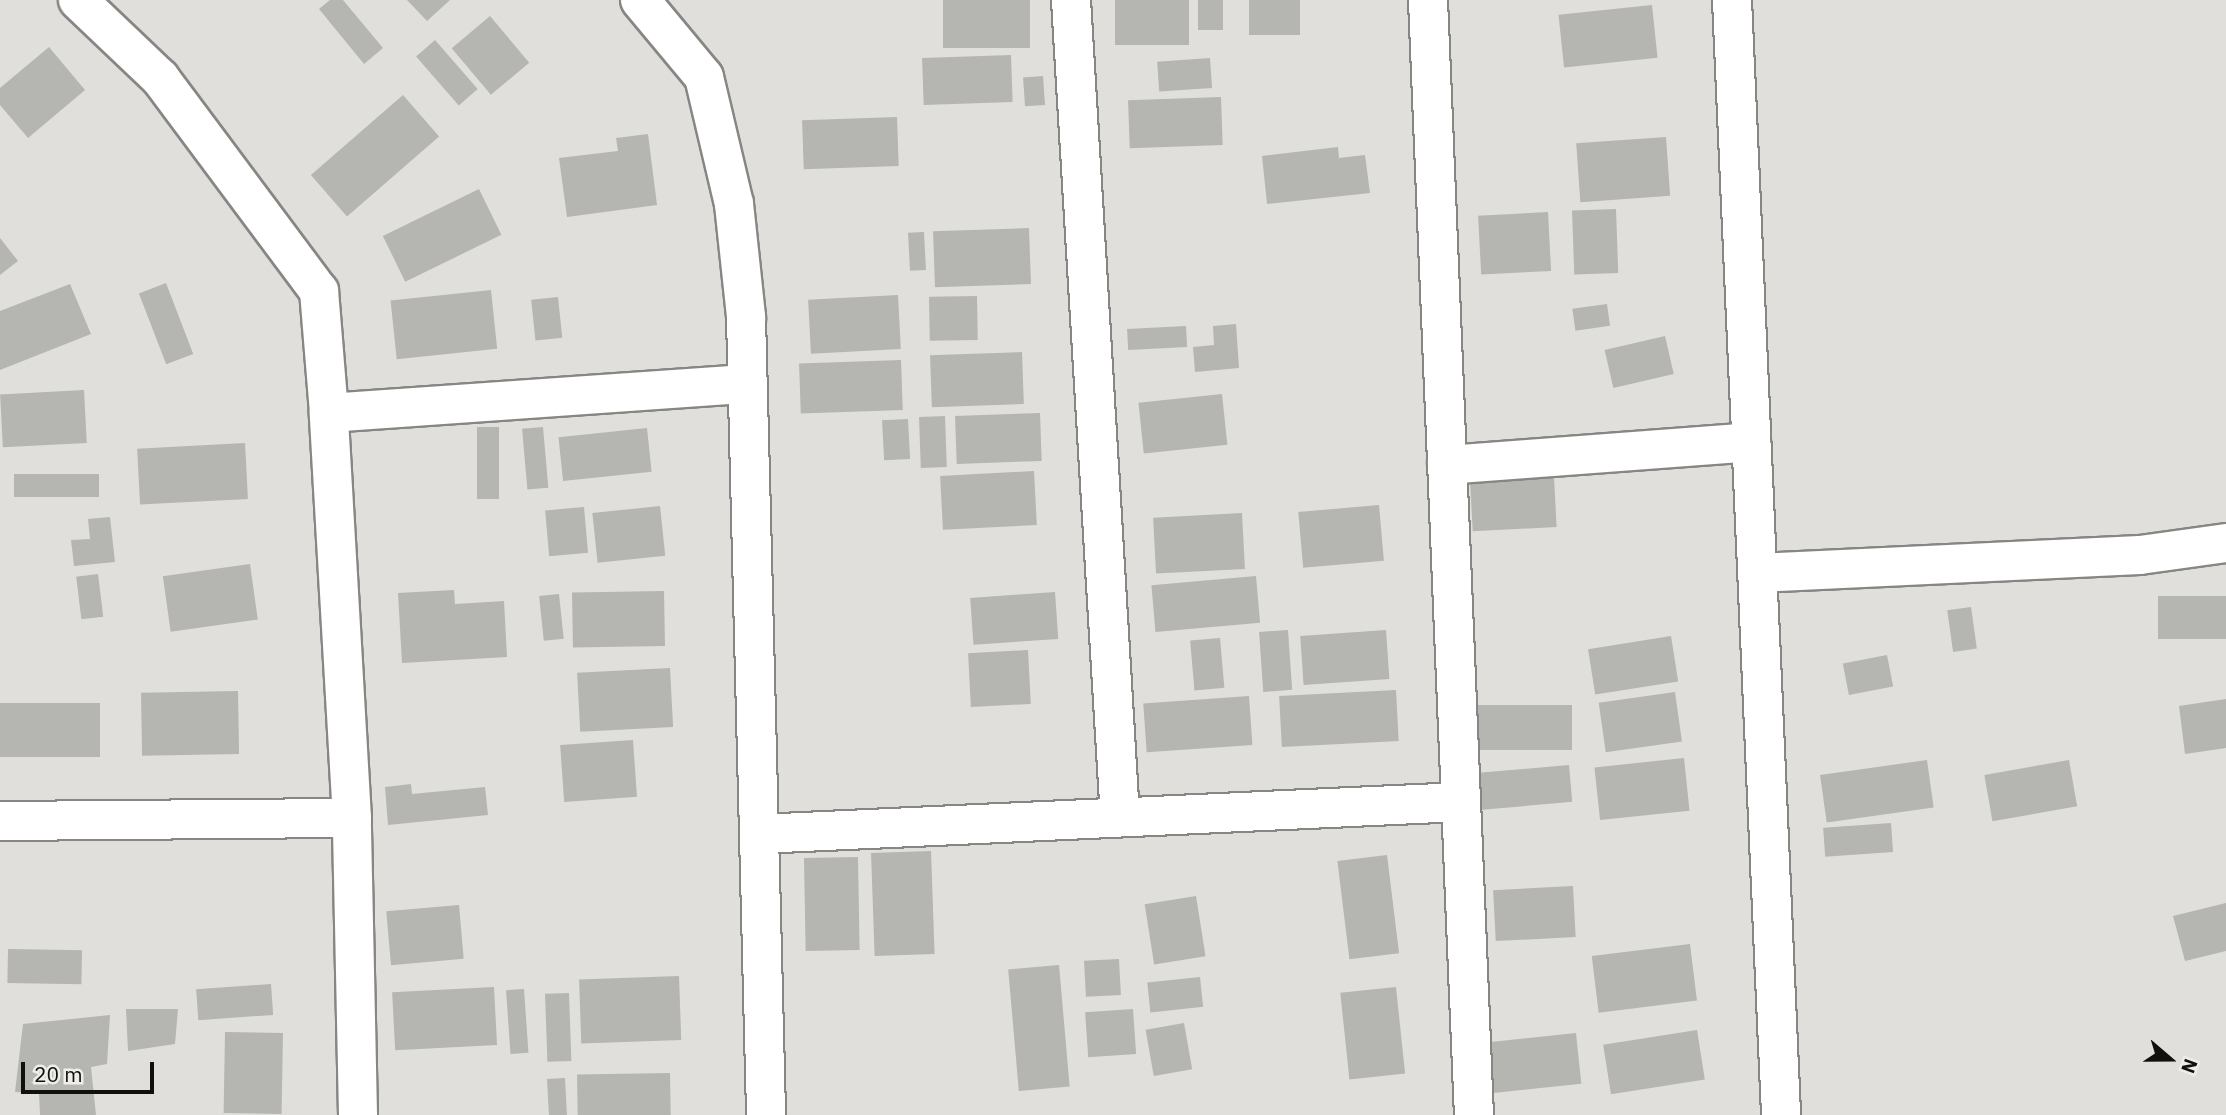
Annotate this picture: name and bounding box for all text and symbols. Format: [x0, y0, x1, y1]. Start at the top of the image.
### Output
north arrow [2135, 1024, 2205, 1094]
scale bar [24, 1048, 158, 1092]
text: N [2176, 1056, 2203, 1077]
text: 20 m [34, 1060, 83, 1088]

